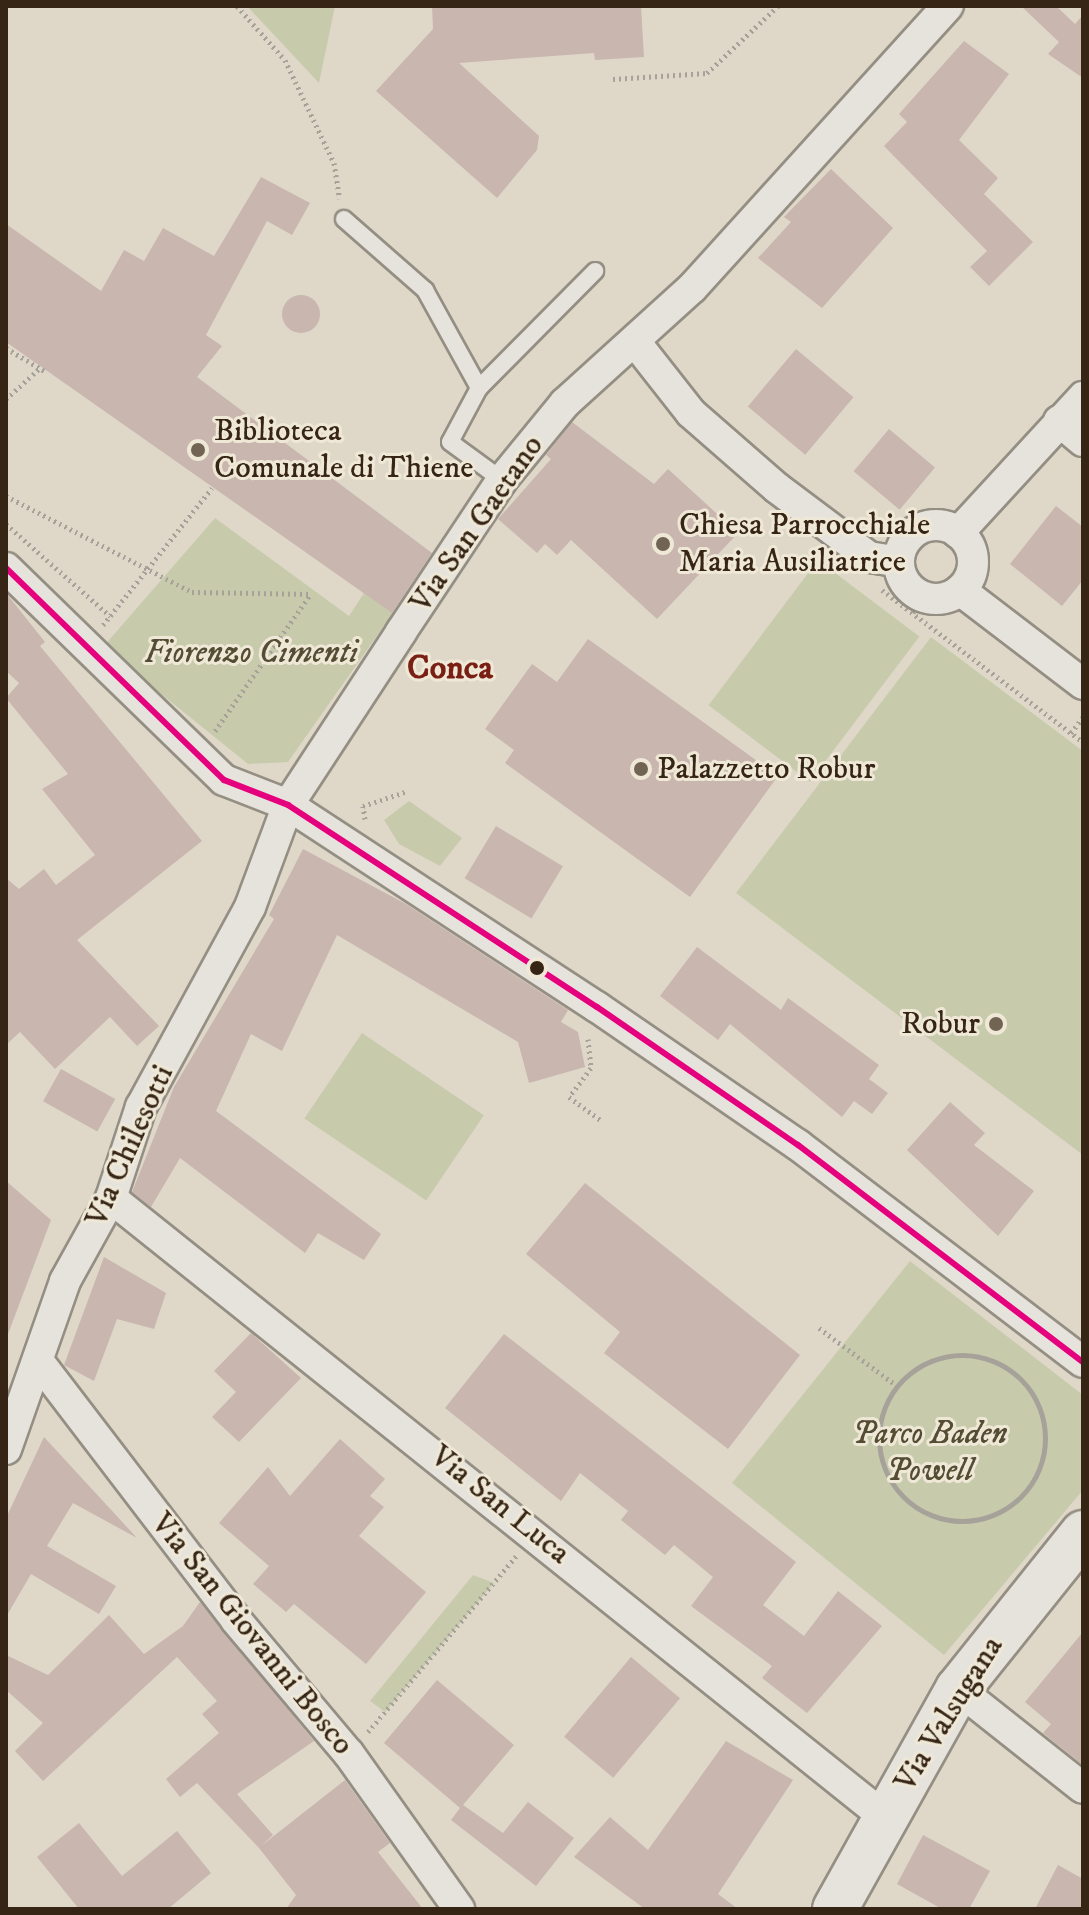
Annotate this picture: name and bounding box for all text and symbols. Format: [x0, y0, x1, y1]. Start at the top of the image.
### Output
place label: Biblioteca Comunale di Thiene [214, 413, 474, 488]
street label: Via San Gaetano [402, 428, 552, 620]
marker: Biblioteca Comunale di Thiene [189, 441, 207, 459]
place label: Chiesa Parrocchiale Maria Ausiliatrice [679, 507, 930, 582]
marker: Chiesa Parrocchiale Maria Ausiliatrice [654, 535, 672, 553]
park label: Fiorenzo Cimenti [144, 634, 358, 672]
district label: Conca [407, 649, 493, 689]
place label: Palazzetto Robur [657, 750, 875, 788]
marker: Palazzetto Robur [632, 760, 650, 778]
unlabelled marker [529, 960, 545, 976]
place label: Robur [901, 1005, 980, 1043]
marker: Robur [987, 1015, 1005, 1033]
street label: Via Chilesotti [77, 1059, 183, 1233]
park label: Parco Baden Powell [852, 1416, 1008, 1491]
street label: Via San Luca [422, 1437, 578, 1573]
street label: Via San Giovanni Bosco [142, 1505, 362, 1763]
street label: Via Valsugana [886, 1629, 1012, 1799]

